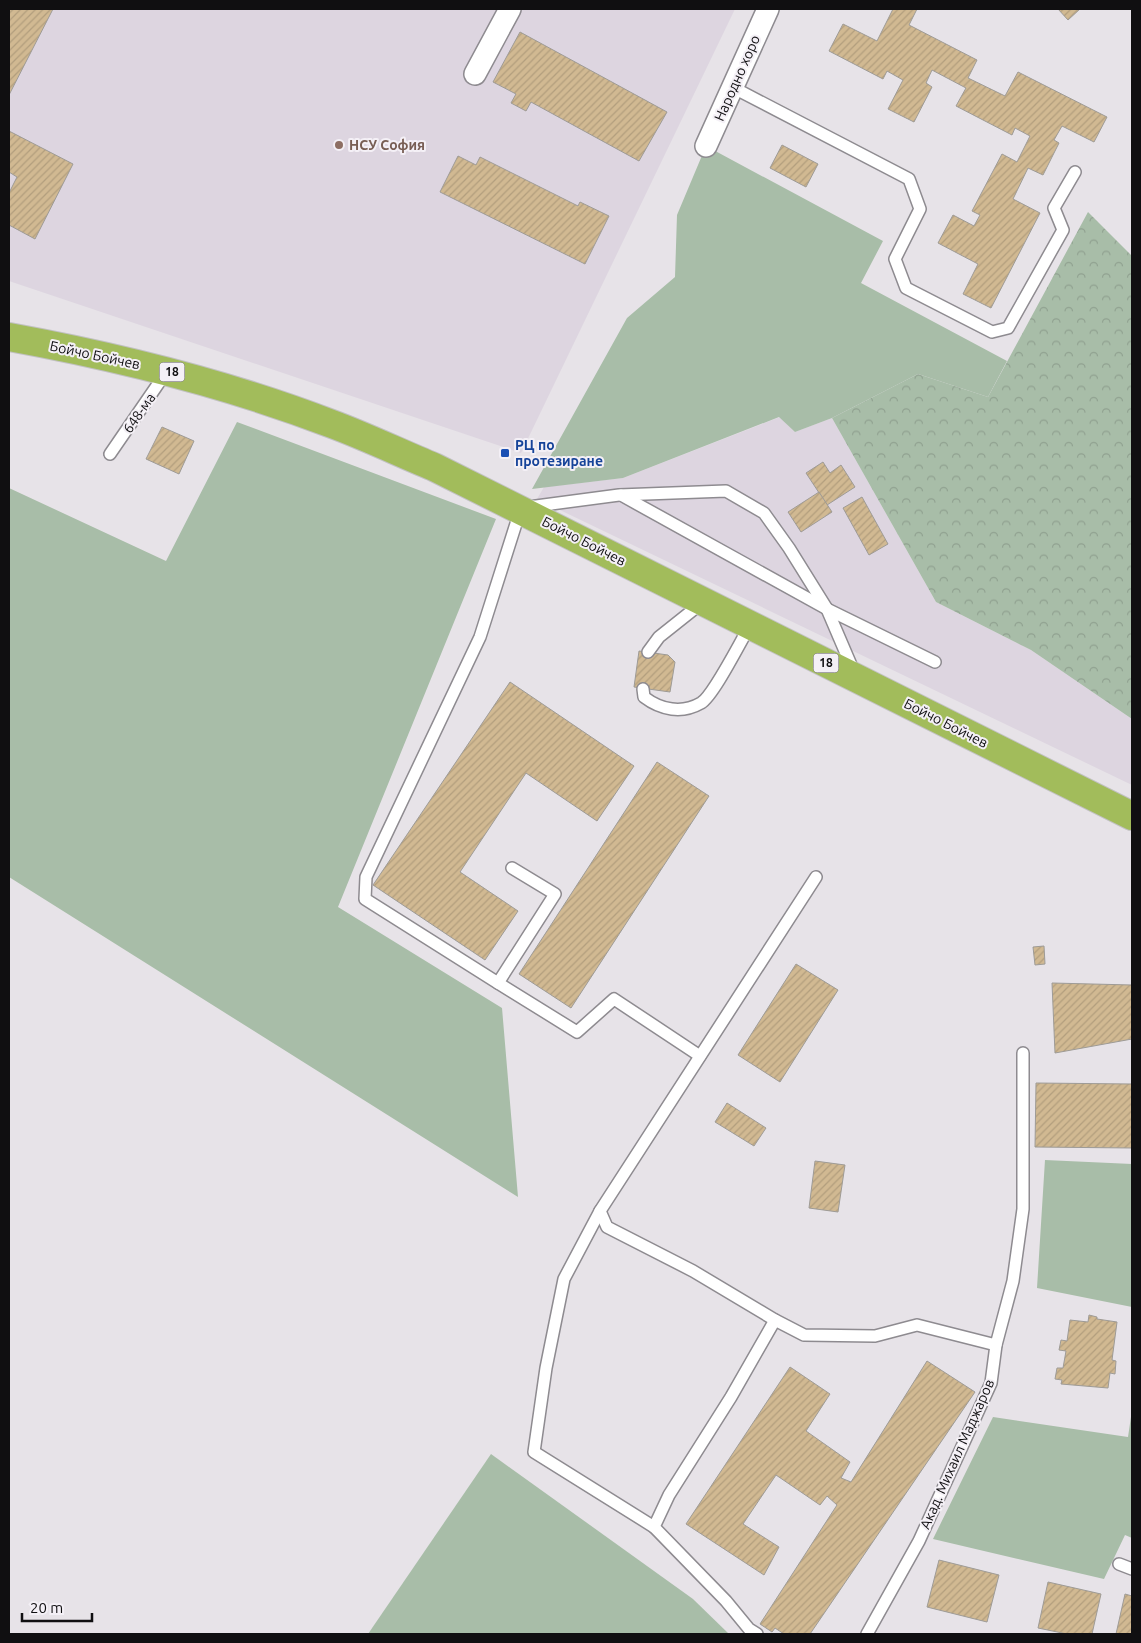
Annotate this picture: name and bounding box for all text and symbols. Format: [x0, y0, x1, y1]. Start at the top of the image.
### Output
street label: Народно хоро [711, 32, 763, 124]
place label: НСУ София [349, 137, 425, 153]
marker: НСУ София [333, 139, 345, 151]
street label: Бойчо Бойчев [48, 338, 142, 372]
road number: 18 [160, 362, 184, 382]
street label: 648-ма [120, 390, 158, 436]
place label: РЦ по протезиране [515, 437, 603, 469]
marker: РЦ по протезиране [499, 447, 511, 459]
street label: Бойчо Бойчев [540, 513, 628, 569]
road number: 18 [814, 654, 838, 672]
street label: Бойчо Бойчев [902, 695, 990, 751]
street label: Акад. Михаил Маджаров [917, 1377, 997, 1531]
scale bar [22, 1590, 92, 1622]
text: 20 m [30, 1599, 63, 1616]

